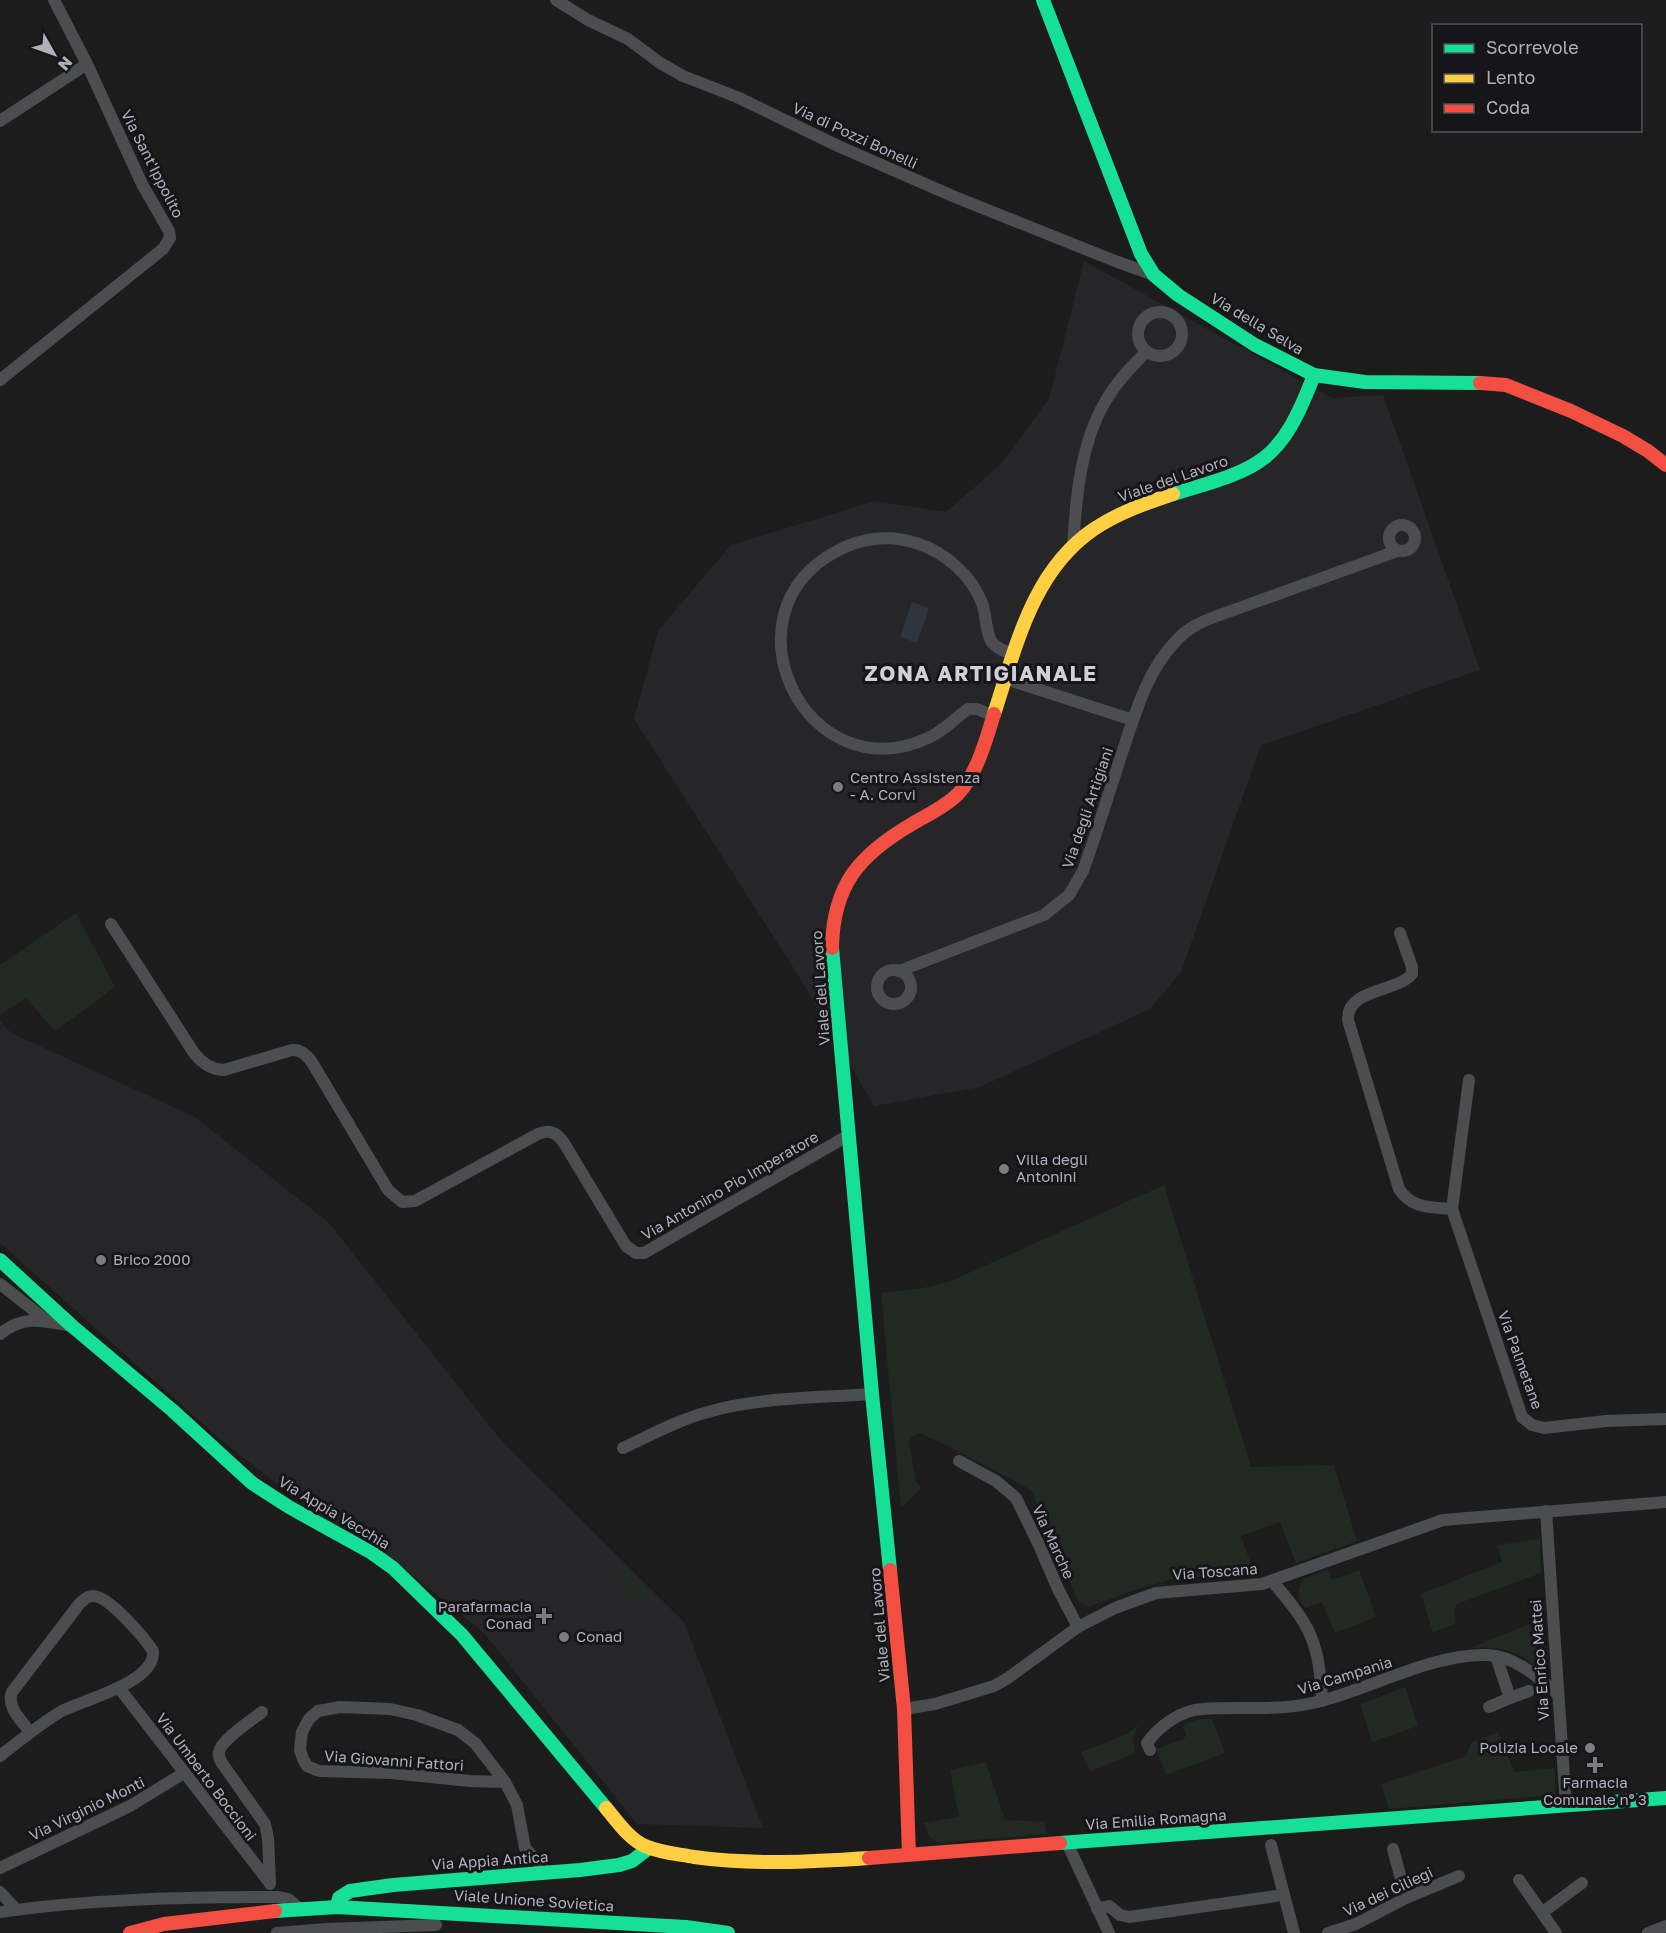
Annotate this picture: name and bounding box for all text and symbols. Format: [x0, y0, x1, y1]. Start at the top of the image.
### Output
north arrow [24, 24, 84, 84]
legend [1432, 24, 1642, 132]
text: Scorrevole [1486, 36, 1579, 58]
text: N [54, 53, 77, 75]
text: Lento [1486, 66, 1535, 88]
text: Coda [1486, 96, 1530, 118]
street label: Via di Pozzi Bonelli [790, 98, 921, 172]
street label: Via Sant'Ippolito [118, 106, 188, 221]
street label: Via della Selva [1208, 288, 1307, 358]
street label: Viale del Lavoro [1115, 451, 1230, 505]
district label: ZONA ARTIGIANALE [864, 660, 1098, 686]
street label: Via degli Artigiani [1058, 745, 1116, 871]
place label: Centro Assistenza - A. Corvi [850, 768, 980, 803]
marker: Centro Assistenza - A. Corvi [831, 780, 845, 794]
street label: Viale del Lavoro [807, 930, 833, 1046]
street label: Via Antonino Pio Imperatore [638, 1127, 822, 1243]
place label: Villa degli Antonini [1016, 1150, 1088, 1185]
marker: Villa degli Antonini [997, 1162, 1011, 1176]
place label: Brico 2000 [113, 1250, 190, 1268]
marker: Brico 2000 [94, 1253, 108, 1267]
street label: Via Palmetane [1495, 1308, 1547, 1412]
street label: Via Appia Vecchia [275, 1472, 394, 1553]
street label: Via Marche [1029, 1502, 1079, 1582]
street label: Via Toscana [1172, 1559, 1258, 1583]
street label: Viale del Lavoro [865, 1567, 893, 1683]
place label: Parafarmacia Conad [438, 1597, 532, 1632]
street label: Via Enrico Mattei [1526, 1599, 1552, 1721]
marker: Parafarmacia Conad [537, 1609, 551, 1623]
place label: Conad [576, 1627, 622, 1645]
marker: Conad [557, 1630, 571, 1644]
street label: Via Campania [1295, 1652, 1394, 1698]
street label: Via Umberto Boccioni [153, 1709, 261, 1844]
place label: Polizia Locale [1479, 1738, 1578, 1756]
marker: Polizia Locale [1583, 1741, 1597, 1755]
street label: Via Giovanni Fattori [324, 1746, 464, 1774]
marker: Farmacia Comunale nº 3 [1588, 1758, 1602, 1772]
street label: Via Virginio Monti [26, 1772, 147, 1844]
place label: Farmacia Comunale nº 3 [1543, 1773, 1647, 1808]
street label: Via Emilia Romagna [1085, 1805, 1227, 1833]
street label: Via Appia Antica [431, 1847, 549, 1873]
street label: Via dei Ciliegi [1340, 1862, 1435, 1920]
street label: Viale Unione Sovietica [453, 1885, 615, 1915]

